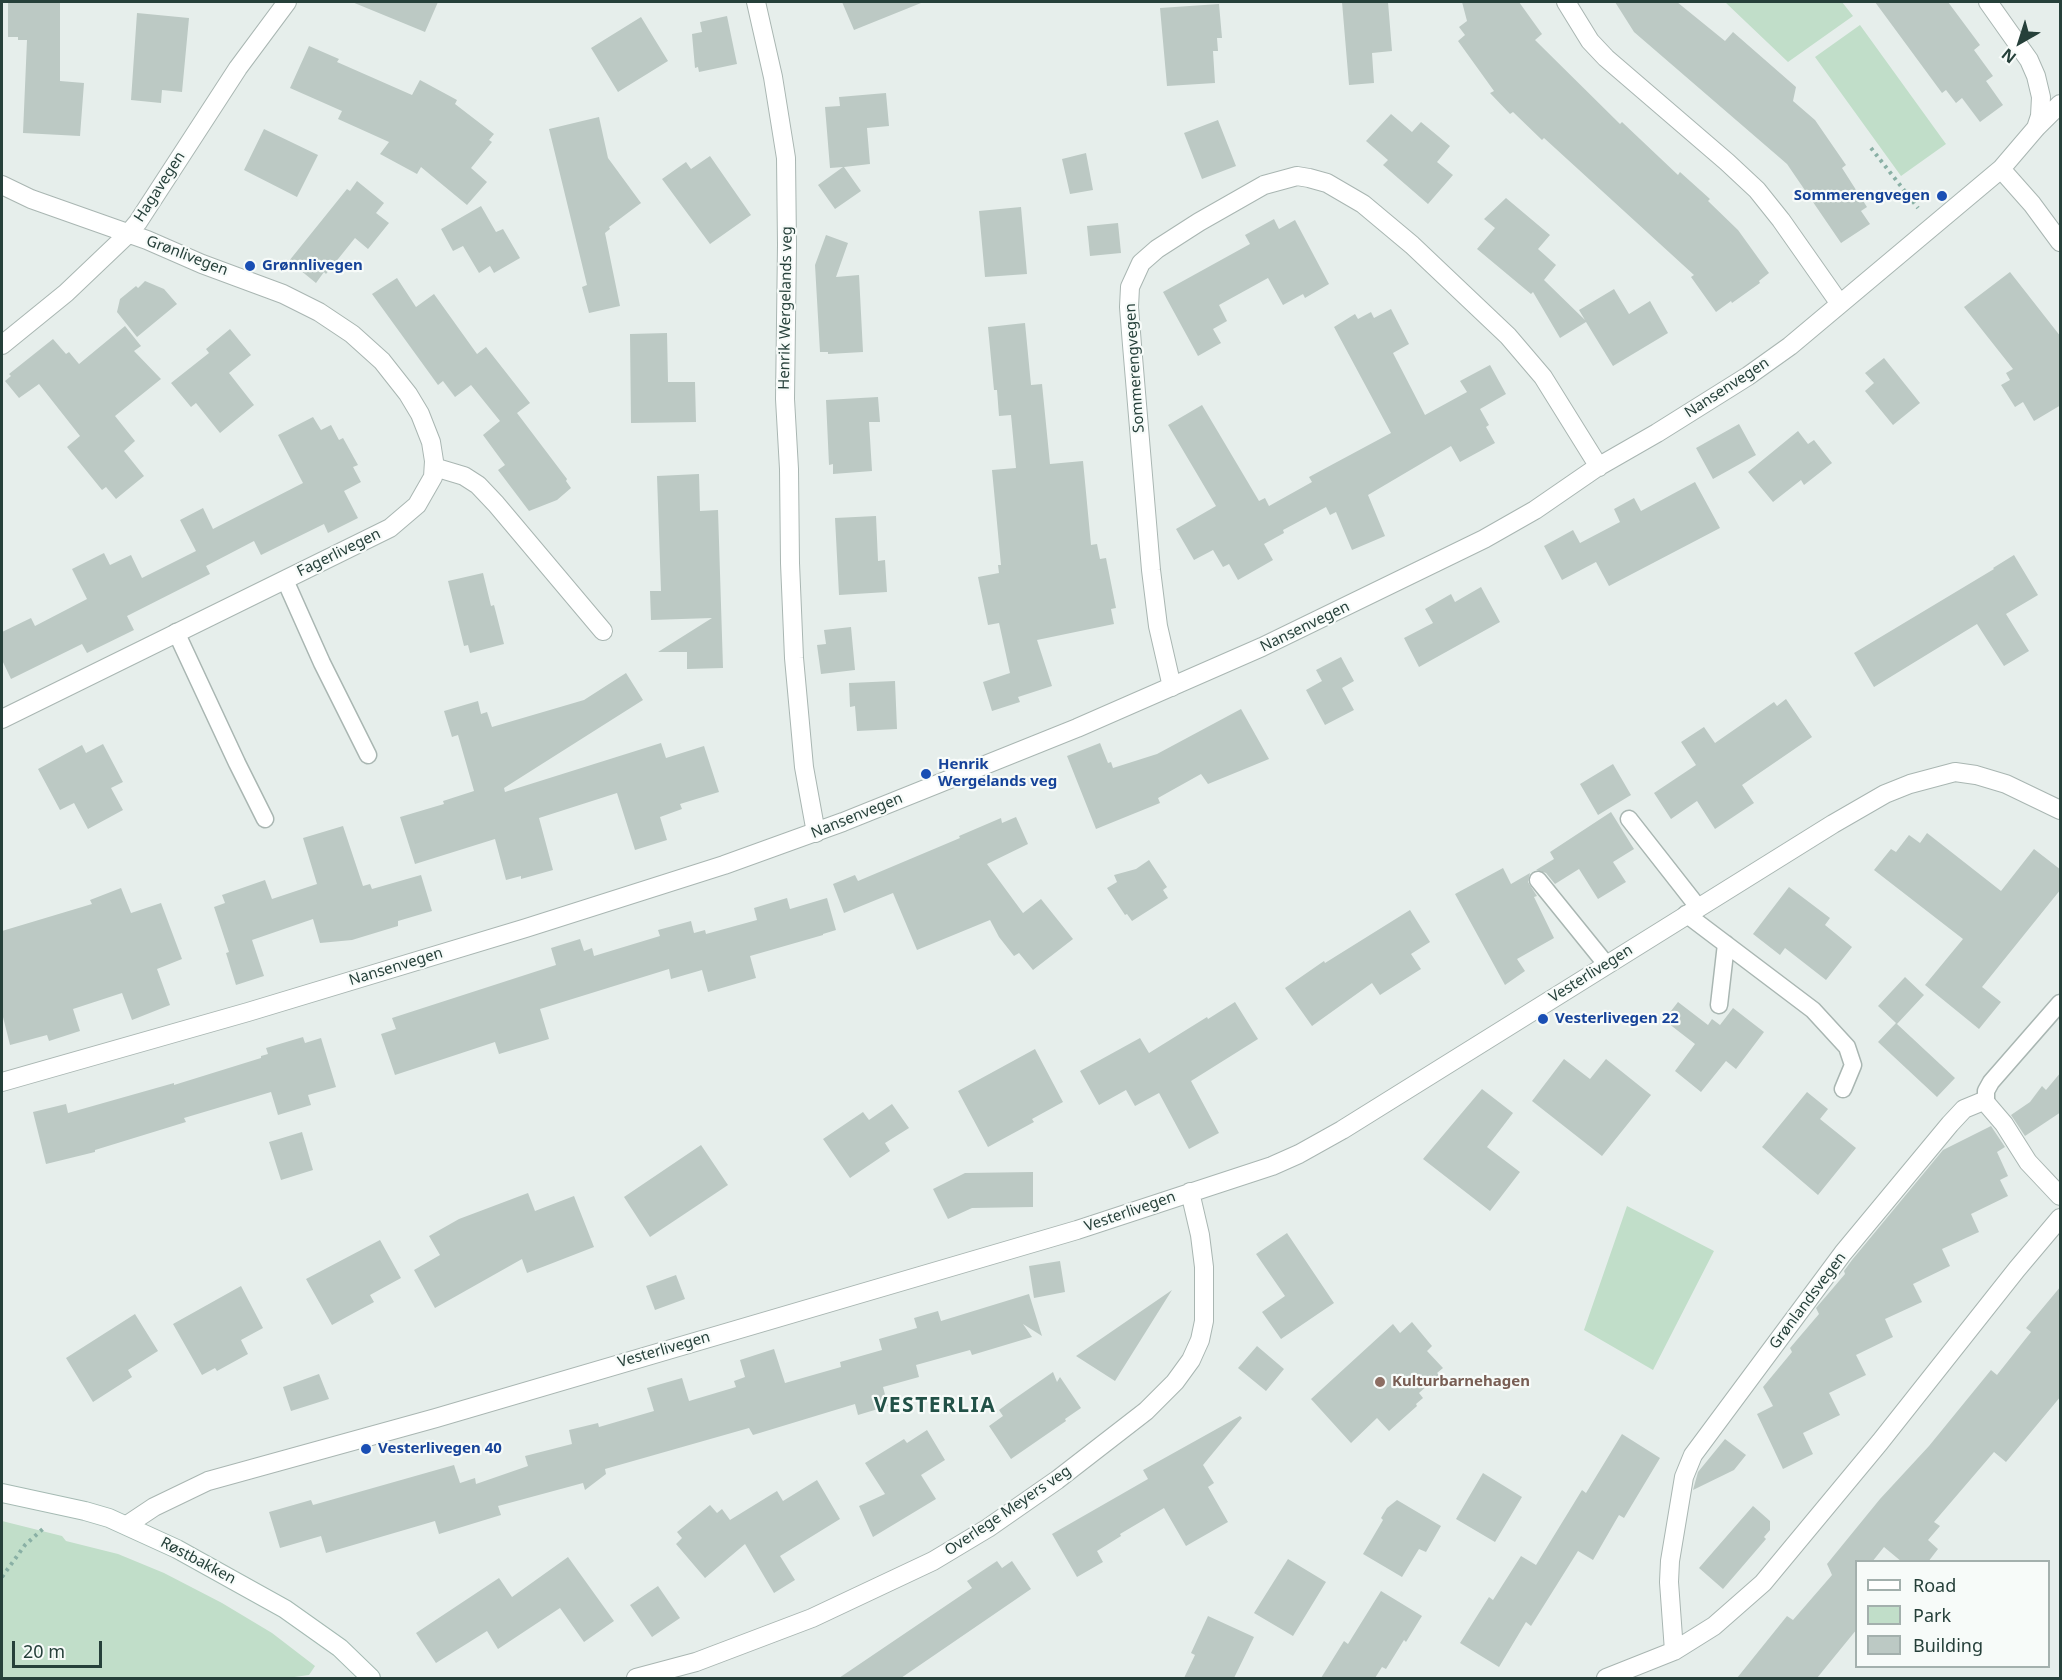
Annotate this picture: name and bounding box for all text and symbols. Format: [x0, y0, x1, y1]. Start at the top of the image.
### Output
north arrow [1990, 12, 2050, 72]
text: N [1997, 43, 2021, 69]
street label: Hagavegen [131, 148, 189, 226]
place label: Sommerengvegen [1794, 187, 1930, 205]
marker: Sommerengvegen [1935, 189, 1949, 203]
street label: Henrik Wergelands veg [776, 226, 796, 390]
street label: Grønlivegen [144, 232, 230, 280]
place label: Grønnlivegen [262, 257, 363, 275]
marker: Grønnlivegen [243, 259, 257, 273]
street label: Sommerengvegen [1121, 303, 1149, 433]
street label: Nansenvegen [1681, 354, 1773, 422]
street label: Fagerlivegen [294, 525, 384, 581]
street label: Nansenvegen [1257, 598, 1353, 656]
place label: Henrik Wergelands veg [938, 756, 1057, 791]
marker: Henrik Wergelands veg [919, 767, 933, 781]
street label: Nansenvegen [809, 789, 905, 843]
street label: Vesterlivegen [1546, 941, 1636, 1007]
street label: Nansenvegen [347, 944, 445, 990]
place label: Vesterlivegen 22 [1555, 1010, 1679, 1028]
marker: Vesterlivegen 22 [1536, 1012, 1550, 1026]
street label: Vesterlivegen [1082, 1188, 1178, 1236]
street label: Grønlandsvegen [1766, 1249, 1850, 1353]
street label: Vesterlivegen [616, 1328, 712, 1372]
place label: Kulturbarnehagen [1392, 1373, 1530, 1391]
marker: Kulturbarnehagen [1373, 1375, 1387, 1389]
district label: VESTERLIA [874, 1393, 996, 1419]
place label: Vesterlivegen 40 [378, 1440, 502, 1458]
marker: Vesterlivegen 40 [359, 1442, 373, 1456]
street label: Overlege Meyers veg [941, 1462, 1075, 1560]
street label: Røstbakken [157, 1534, 239, 1588]
legend [1855, 1560, 2050, 1668]
text: Road [1913, 1573, 1956, 1597]
text: Park [1913, 1603, 1951, 1627]
scale bar [15, 1629, 105, 1667]
text: Building [1913, 1633, 1983, 1657]
text: 20 m [23, 1639, 65, 1663]

